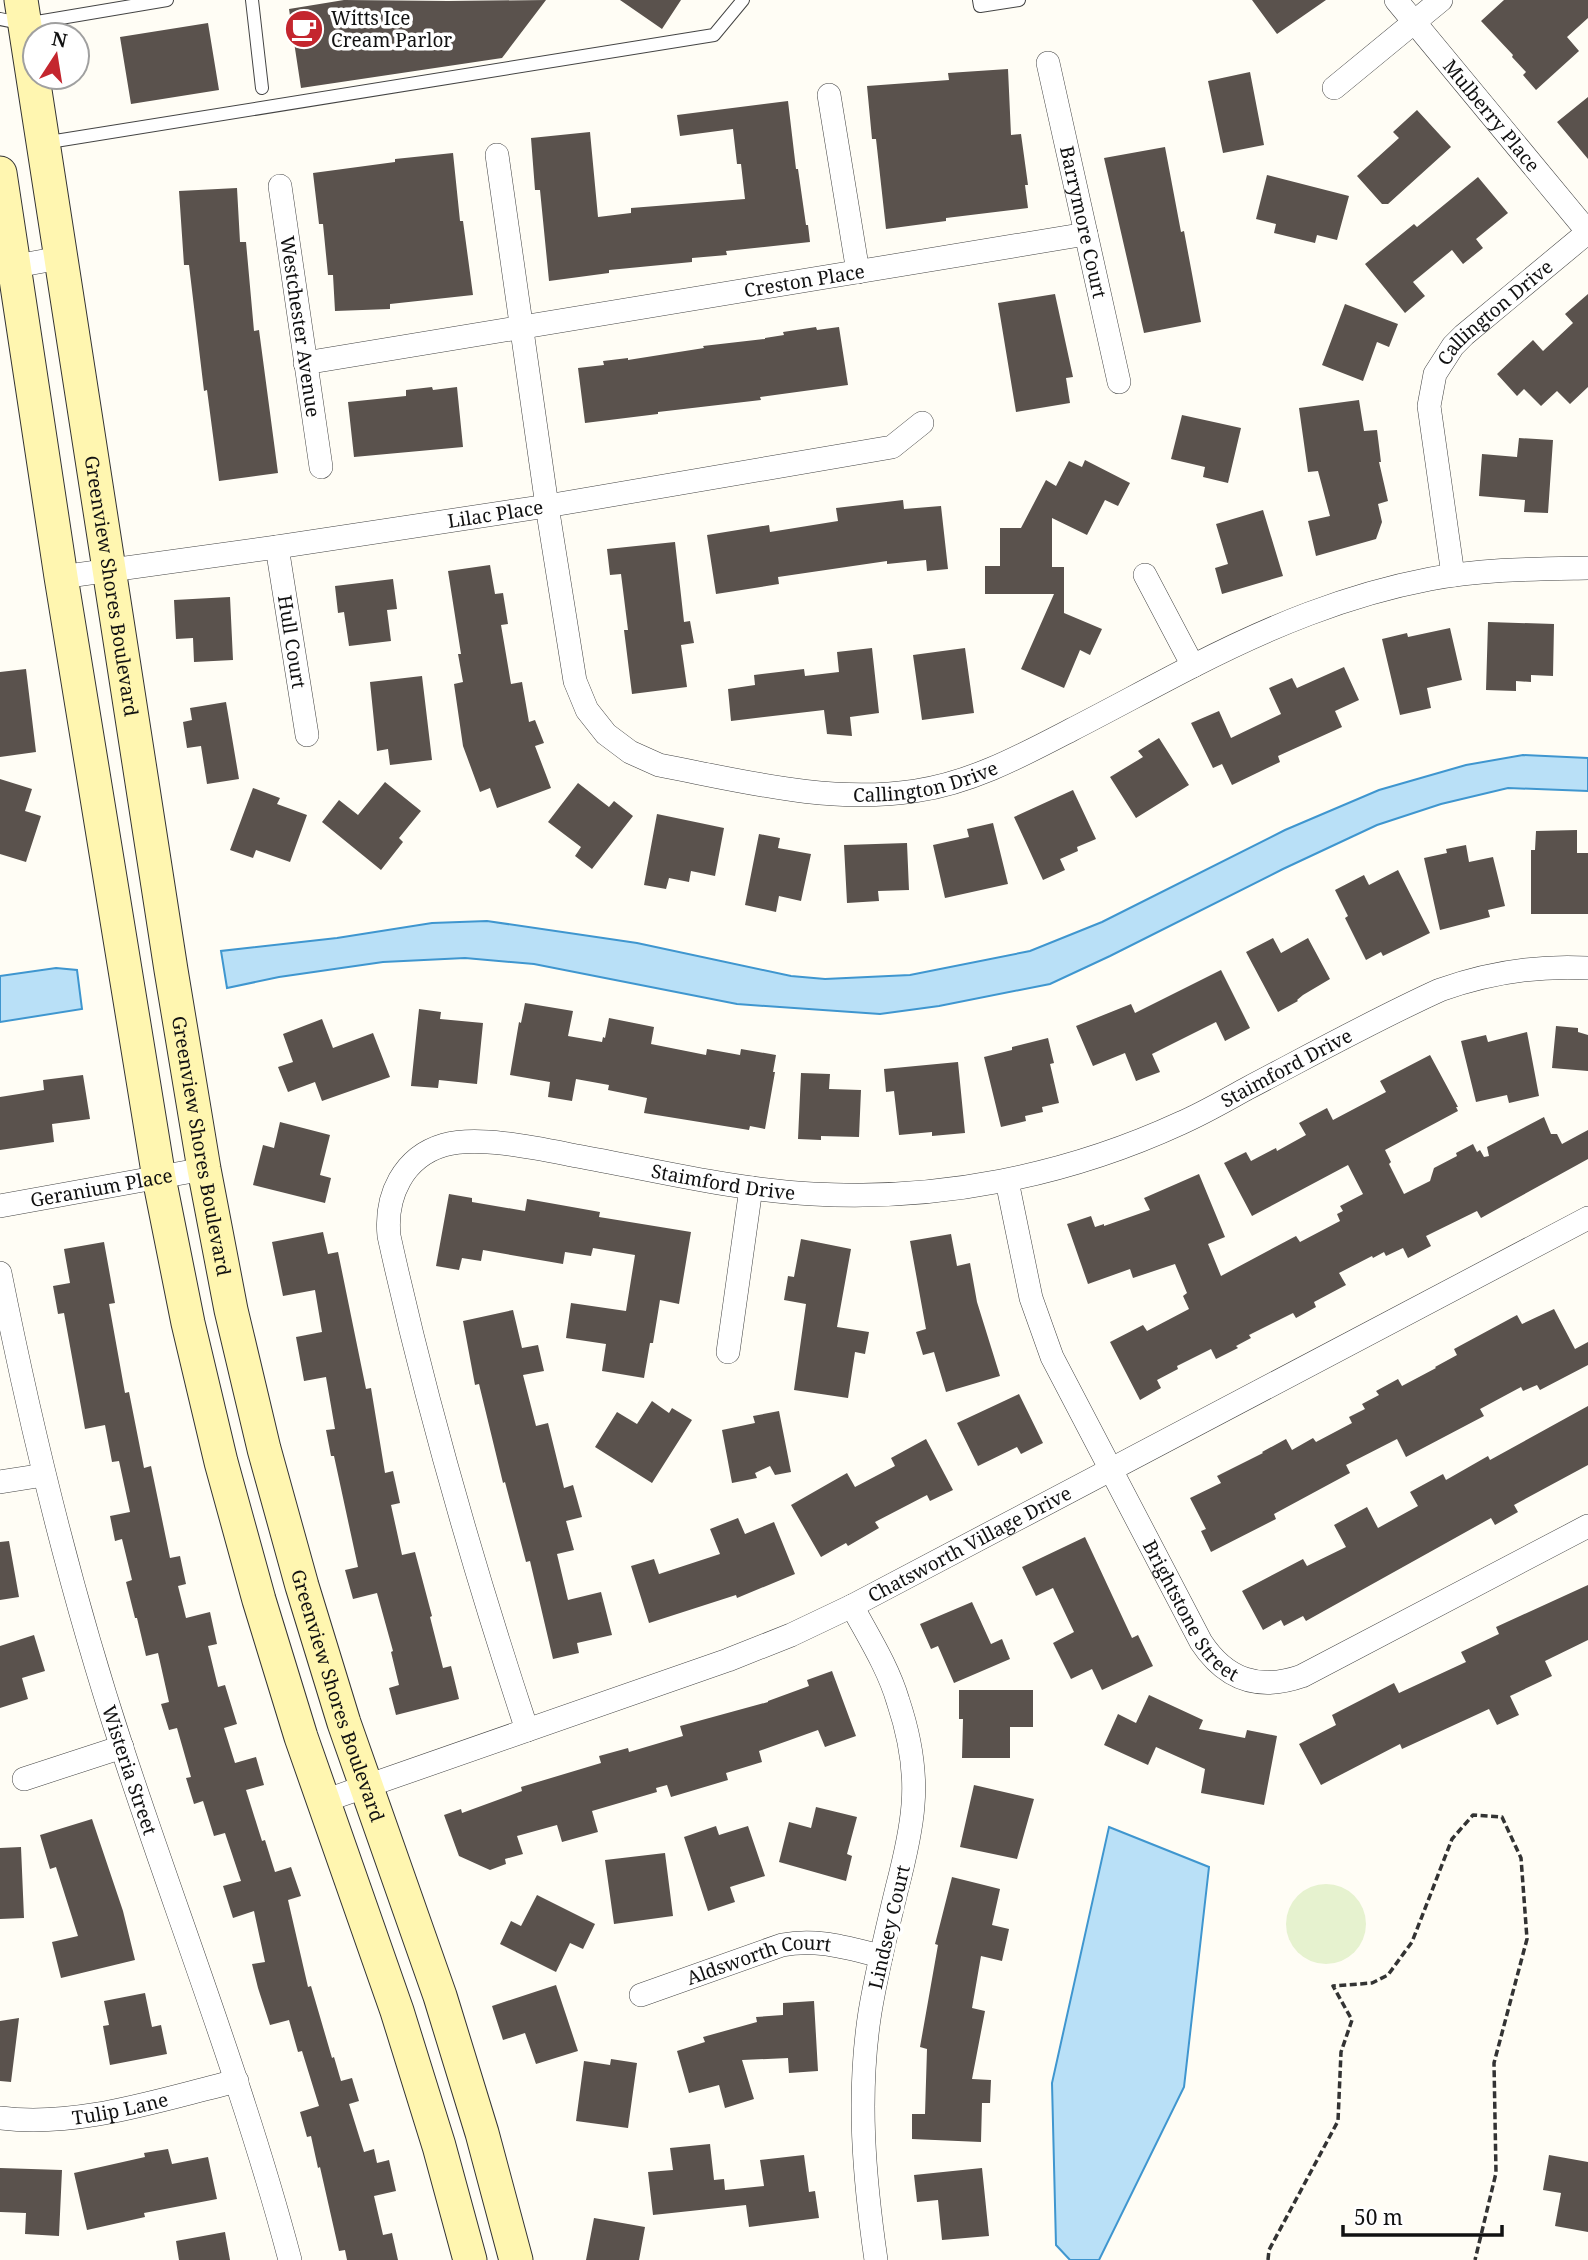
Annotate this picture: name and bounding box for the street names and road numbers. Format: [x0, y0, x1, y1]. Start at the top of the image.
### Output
street label: Mulberry Place [1437, 54, 1546, 177]
street label: Barrymore Court [1054, 144, 1113, 301]
street label: Westchester Avenue [274, 234, 327, 419]
street label: Callington Drive [1431, 254, 1558, 370]
street label: Creston Place [742, 258, 866, 303]
street label: Greenview Shores Boulevard [79, 454, 145, 719]
street label: Lilac Place [446, 494, 545, 534]
street label: Hull Court [272, 593, 312, 691]
street label: Callington Drive [853, 755, 1002, 808]
street label: Greenview Shores Boulevard [166, 1014, 237, 1278]
street label: Staimford Drive [1216, 1022, 1357, 1114]
street label: Staimford Drive [649, 1158, 796, 1206]
street label: Geranium Place [28, 1162, 175, 1213]
street label: Chatsworth Village Drive [863, 1480, 1076, 1608]
street label: Brightstone Street [1137, 1536, 1243, 1687]
street label: Greenview Shores Boulevard [285, 1566, 391, 1825]
street label: Wisteria Street [96, 1702, 163, 1839]
street label: Lindsey Court [862, 1862, 916, 1992]
street label: Aldsworth Court [683, 1930, 833, 1991]
street label: Tulip Lane [71, 2086, 171, 2131]

